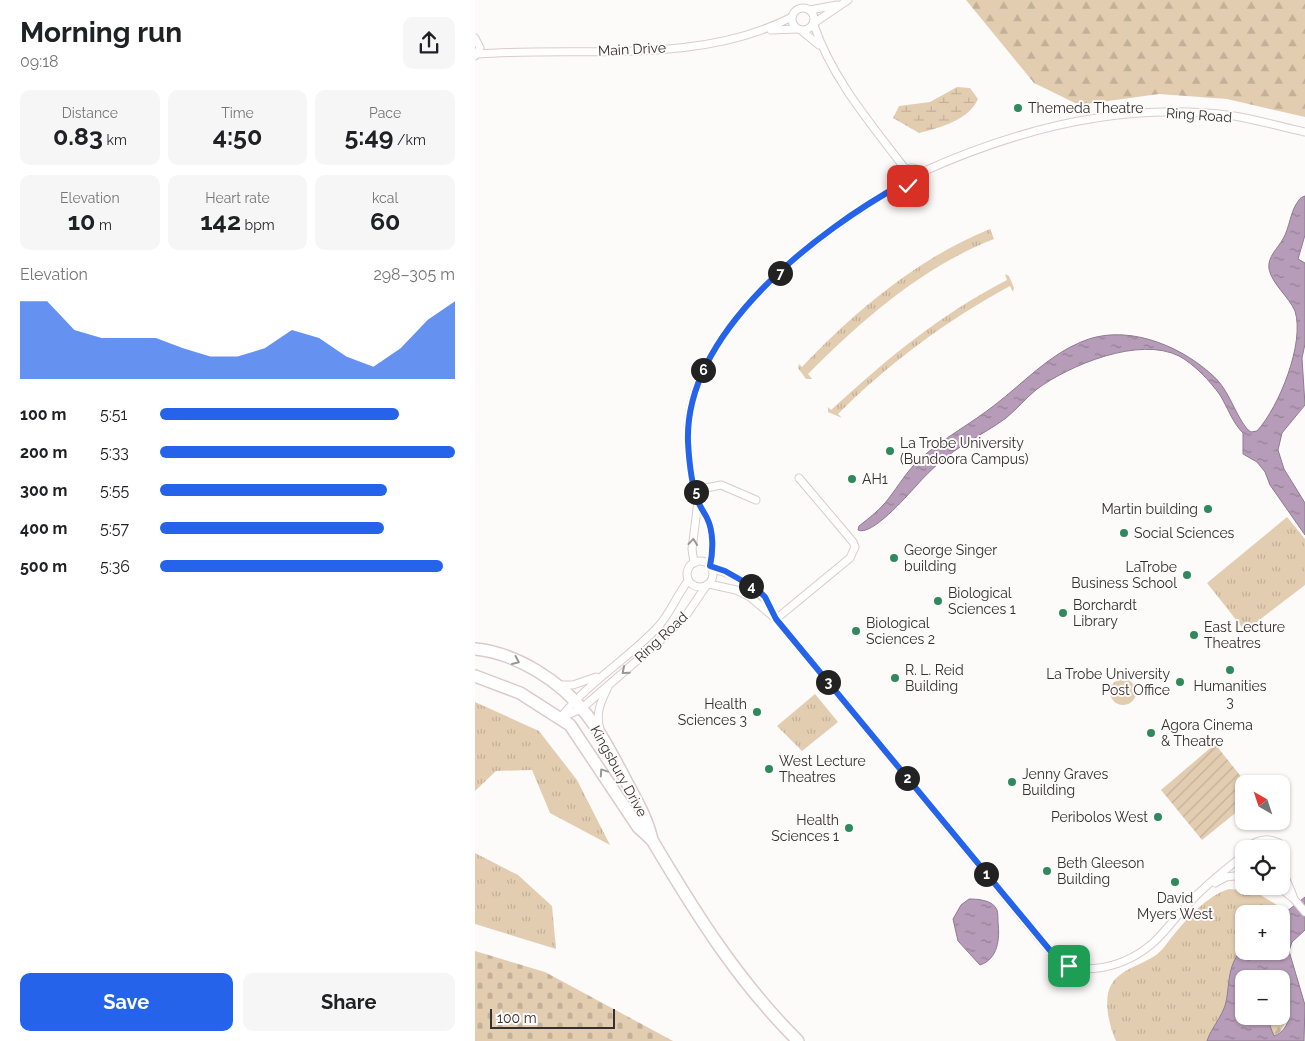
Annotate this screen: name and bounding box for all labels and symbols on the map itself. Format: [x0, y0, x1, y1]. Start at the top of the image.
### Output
street label: Main Drive [598, 39, 666, 59]
place label: Themeda Theatre [1028, 100, 1144, 116]
marker: Themeda Theatre [1012, 102, 1024, 114]
street label: Ring Road [1165, 105, 1233, 125]
pin [887, 165, 929, 207]
pin: 7 [767, 260, 793, 286]
pin: 6 [691, 358, 715, 382]
place label: La Trobe University (Bundoora Campus) [900, 435, 1029, 467]
marker: La Trobe University (Bundoora Campus) [884, 445, 896, 457]
place label: AH1 [862, 471, 888, 487]
marker: AH1 [846, 473, 858, 485]
pin: 5 [683, 480, 709, 504]
place label: Martin building [1101, 501, 1198, 517]
marker: Martin building [1202, 503, 1214, 515]
place label: Social Sciences [1134, 525, 1235, 541]
marker: Social Sciences [1118, 527, 1130, 539]
one-way arrow [687, 537, 698, 545]
place label: George Singer building [904, 542, 997, 574]
marker: George Singer building [888, 552, 900, 564]
place label: LaTrobe Business School [1071, 559, 1177, 591]
marker: LaTrobe Business School [1181, 569, 1193, 581]
pin: 4 [739, 574, 763, 598]
place label: Biological Sciences 1 [948, 585, 1016, 617]
marker: Biological Sciences 1 [932, 595, 944, 607]
place label: Borchardt Library [1073, 597, 1137, 629]
marker: Borchardt Library [1057, 607, 1069, 619]
street label: Ring Road [631, 609, 691, 665]
place label: Biological Sciences 2 [866, 615, 935, 647]
place label: East Lecture Theatres [1204, 619, 1285, 651]
marker: Biological Sciences 2 [850, 625, 862, 637]
marker: East Lecture Theatres [1188, 629, 1200, 641]
one-way arrow [511, 655, 520, 665]
place label: R. L. Reid Building [905, 662, 964, 694]
marker: Humanities 3 [1224, 664, 1236, 676]
one-way arrow [621, 666, 630, 675]
place label: La Trobe University Post Office [1046, 666, 1170, 698]
pin: 3 [815, 670, 841, 694]
marker: R. L. Reid Building [889, 672, 901, 684]
marker: La Trobe University Post Office [1174, 676, 1186, 688]
place label: Humanities 3 [1193, 678, 1267, 710]
place label: Health Sciences 3 [678, 696, 747, 728]
marker: Health Sciences 3 [751, 706, 763, 718]
place label: Agora Cinema & Theatre [1161, 717, 1253, 749]
street label: Kingsbury Drive [587, 723, 651, 819]
marker: Agora Cinema & Theatre [1145, 727, 1157, 739]
place label: West Lecture Theatres [779, 753, 866, 785]
marker: West Lecture Theatres [763, 763, 775, 775]
pin: 2 [895, 766, 919, 790]
place label: Jenny Graves Building [1022, 766, 1109, 798]
one-way arrow [600, 769, 609, 778]
north arrow [1235, 775, 1290, 830]
marker: Jenny Graves Building [1006, 776, 1018, 788]
place label: Peribolos West [1051, 809, 1148, 825]
marker: Peribolos West [1152, 811, 1164, 823]
place label: Health Sciences 1 [771, 812, 839, 844]
marker: Health Sciences 1 [843, 822, 855, 834]
place label: Beth Gleeson Building [1057, 855, 1144, 887]
pin: 1 [973, 862, 999, 886]
marker: Beth Gleeson Building [1041, 865, 1053, 877]
marker: David Myers West [1169, 876, 1181, 888]
place label: David Myers West [1137, 890, 1213, 922]
pin [1048, 945, 1090, 987]
scale bar [490, 1006, 615, 1029]

